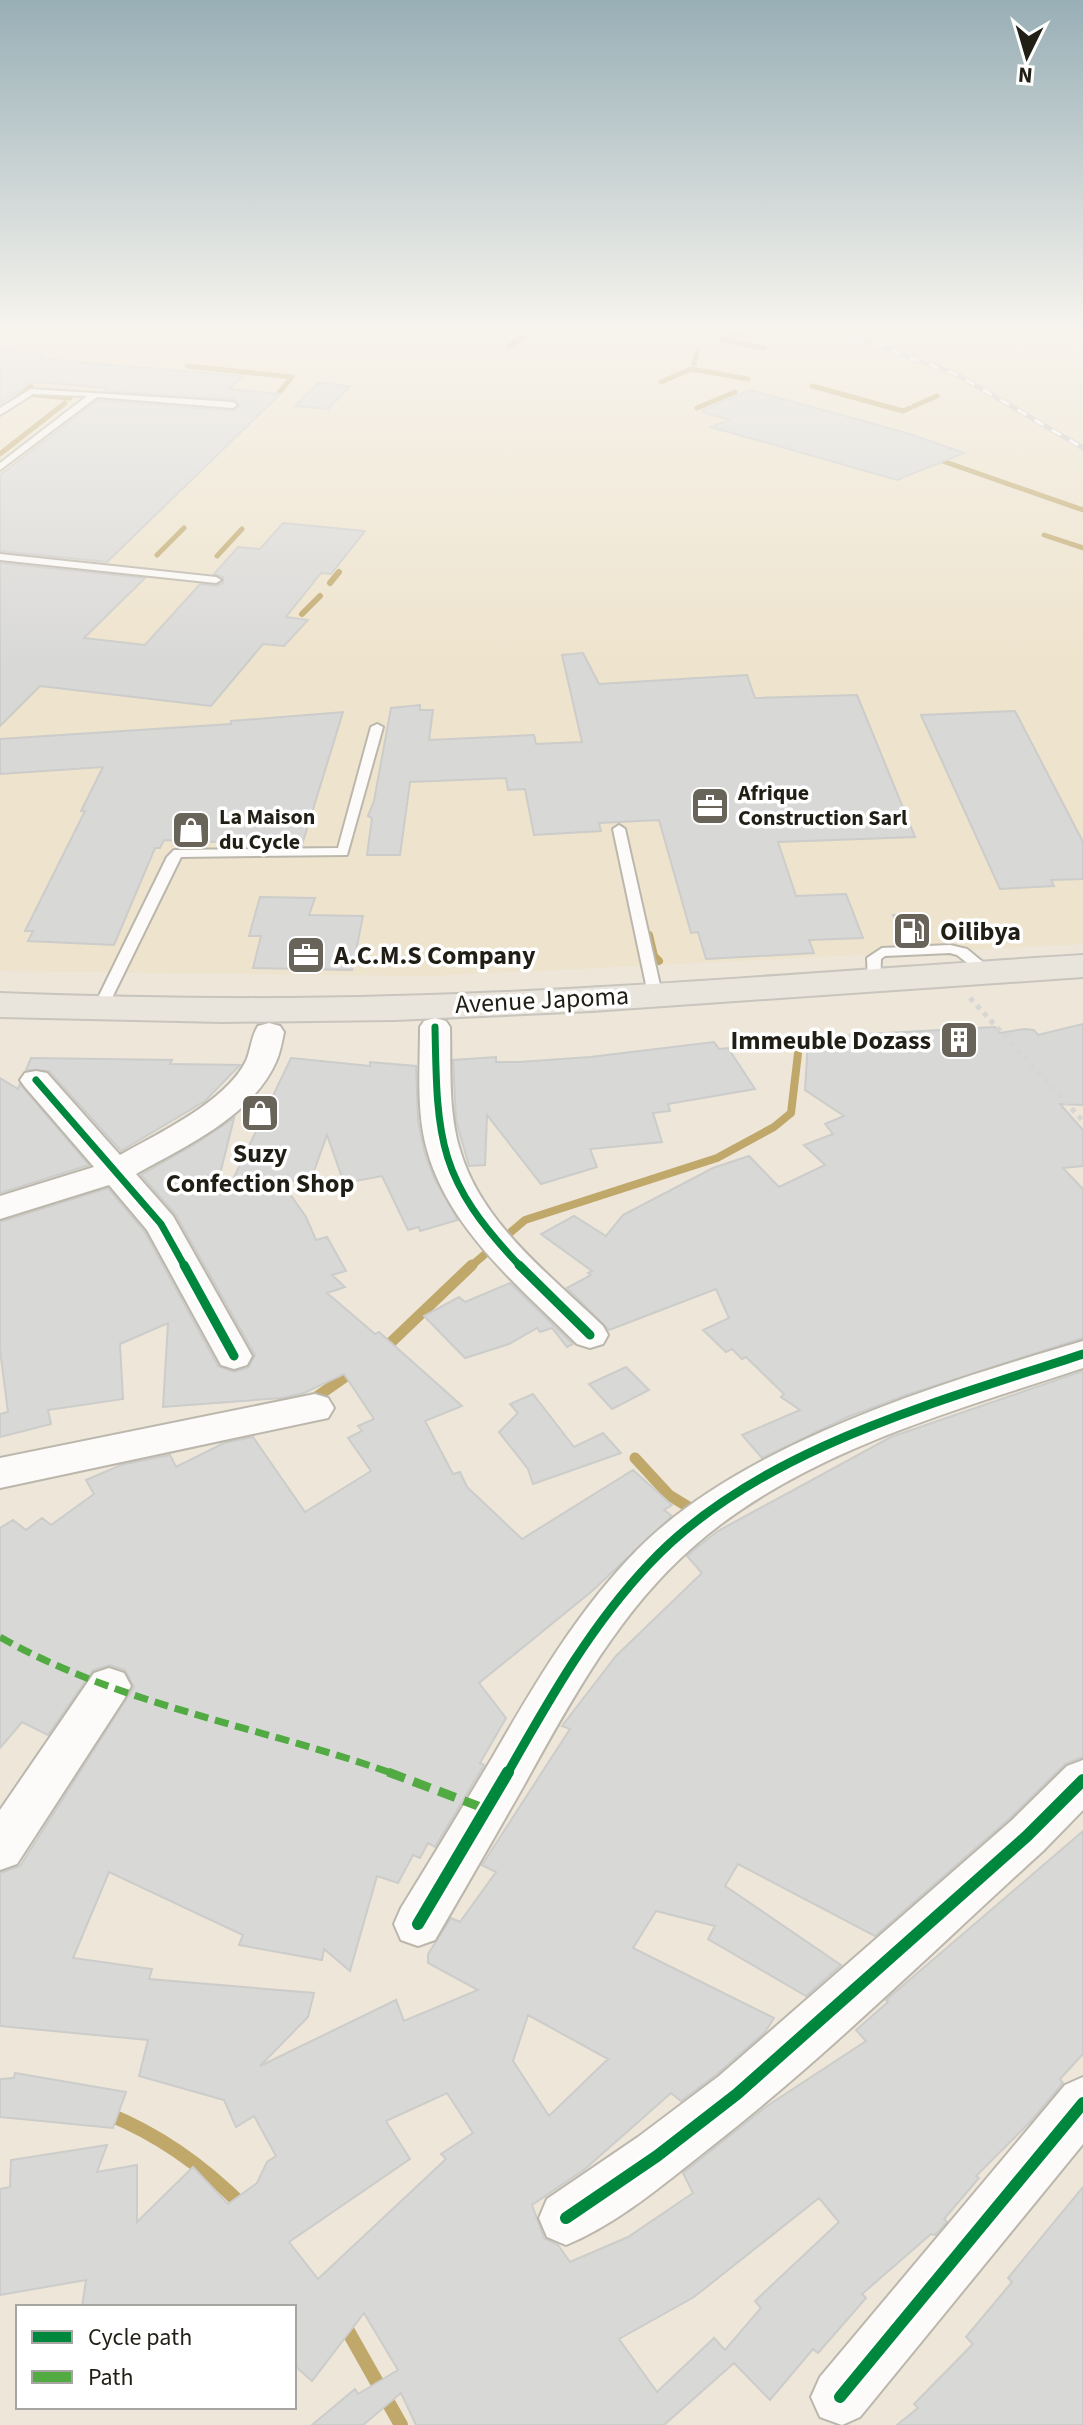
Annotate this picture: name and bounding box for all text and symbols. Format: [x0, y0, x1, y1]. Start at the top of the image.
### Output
north arrow [987, 16, 1067, 96]
text: N [1017, 58, 1034, 92]
place label: Afrique Construction Sarl [737, 777, 908, 834]
office icon: Afrique Construction Sarl [689, 785, 731, 827]
place label: La Maison du Cycle [219, 801, 315, 858]
shop icon: La Maison du Cycle [170, 809, 212, 851]
fuel station icon: Oilibya [891, 910, 933, 952]
place label: Oilibya [940, 913, 1021, 950]
office icon: A.C.M.S Company [285, 934, 327, 976]
place label: A.C.M.S Company [333, 937, 536, 974]
street label: Avenue Japoma [454, 977, 630, 1023]
building icon: Immeuble Dozass [938, 1019, 980, 1061]
place label: Immeuble Dozass [730, 1022, 931, 1059]
shop icon: Suzy Confection Shop [239, 1092, 281, 1134]
place label: Suzy Confection Shop [166, 1135, 354, 1202]
legend [16, 2305, 296, 2409]
text: Cycle path [88, 2320, 192, 2355]
text: Path [88, 2360, 134, 2395]

